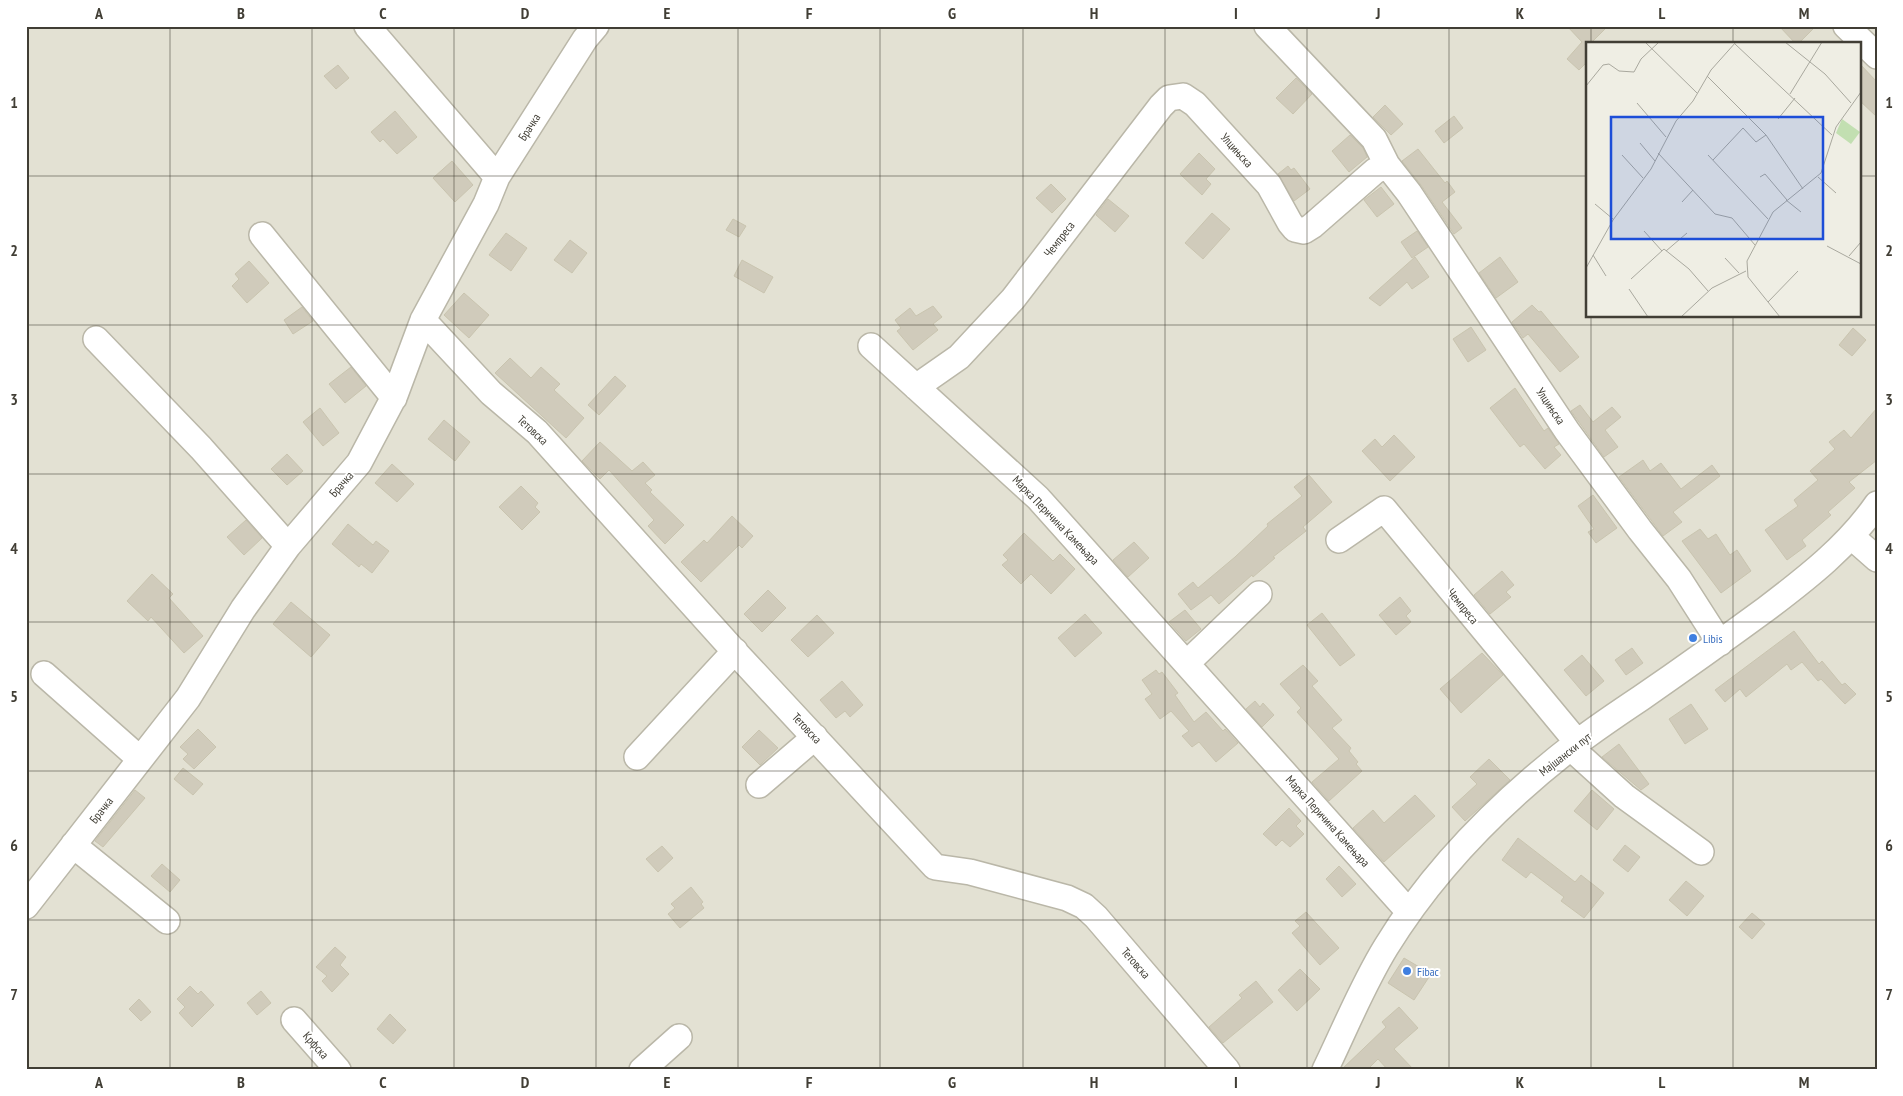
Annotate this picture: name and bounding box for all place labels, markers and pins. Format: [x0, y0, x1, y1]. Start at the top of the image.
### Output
place label: Libis [1703, 631, 1722, 646]
marker: Libis [1687, 632, 1699, 644]
place label: Fibac [1417, 964, 1440, 979]
marker: Fibac [1401, 965, 1413, 977]

